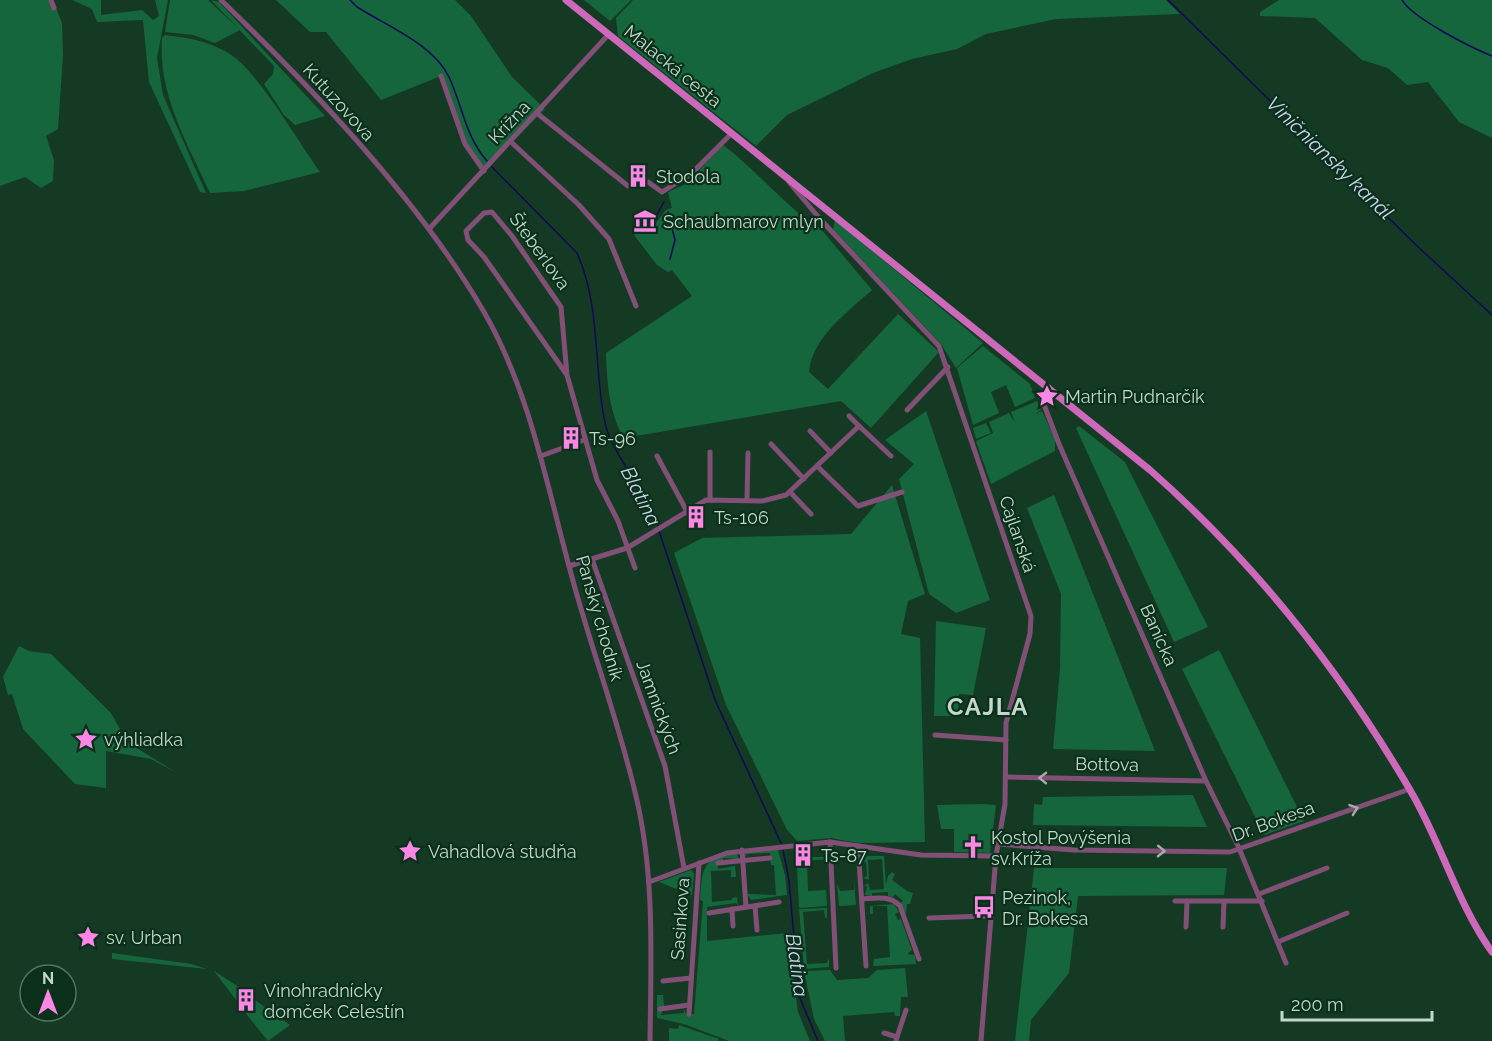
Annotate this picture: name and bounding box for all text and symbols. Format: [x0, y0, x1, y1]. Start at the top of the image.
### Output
street label: Malacká cesta [620, 20, 726, 112]
street label: Kutuzovova [299, 59, 379, 145]
water label: Viničniansky kanál [1262, 91, 1398, 225]
street label: Krížna [484, 96, 534, 148]
building icon: Stodola [625, 163, 651, 189]
place label: Stodola [656, 166, 720, 187]
street label: Šteberlova [505, 208, 576, 293]
museum icon: Schaubmarov mlyn [632, 208, 658, 234]
place label: Schaubmarov mlyn [663, 211, 824, 232]
place icon: Martin Pudnarčík [1034, 383, 1060, 409]
place label: Martin Pudnarčík [1065, 386, 1205, 407]
building icon: Ts-96 [558, 425, 584, 451]
place label: Ts-96 [589, 428, 636, 449]
water label: Blatina [616, 462, 666, 530]
street label: Cajlanská [995, 493, 1041, 575]
building icon: Ts-106 [683, 504, 709, 530]
place label: Ts-106 [714, 507, 769, 528]
street label: Panský chodník [572, 553, 628, 684]
street label: Banícka [1136, 601, 1182, 669]
street label: Jamnických [632, 657, 686, 757]
district label: CAJLA [947, 692, 1029, 721]
place icon: výhliadka [73, 726, 99, 752]
place label: výhliadka [104, 729, 183, 750]
street label: Bottova [1075, 753, 1139, 775]
one-way arrow [1039, 772, 1048, 784]
street label: Dr. Bokesa [1229, 796, 1317, 846]
one-way arrow [1348, 803, 1359, 816]
place label: Kostol Povýšenia sv.Kríža [991, 827, 1131, 869]
church icon: Kostol Povýšenia sv.Kríža [960, 834, 986, 860]
place icon: Vahadlová studňa [397, 838, 423, 864]
place label: Vahadlová studňa [428, 841, 577, 862]
building icon: Ts-87 [790, 842, 816, 868]
place label: Ts-87 [821, 845, 867, 866]
one-way arrow [1157, 845, 1166, 857]
street label: Sasinkova [667, 877, 693, 961]
place label: Pezinok, Dr. Bokesa [1002, 887, 1088, 929]
bus stop icon: Pezinok, Dr. Bokesa [971, 894, 997, 920]
place icon: sv. Urban [75, 924, 101, 950]
place label: sv. Urban [106, 927, 182, 948]
water label: Blatina [781, 932, 813, 998]
north arrow [18, 963, 78, 1023]
text: N [42, 969, 54, 988]
place label: Vinohradnícky domček Celestín [264, 980, 404, 1022]
scale bar [1282, 984, 1432, 1022]
building icon: Vinohradnícky domček Celestín [233, 987, 259, 1013]
text: 200 m [1291, 994, 1344, 1015]

